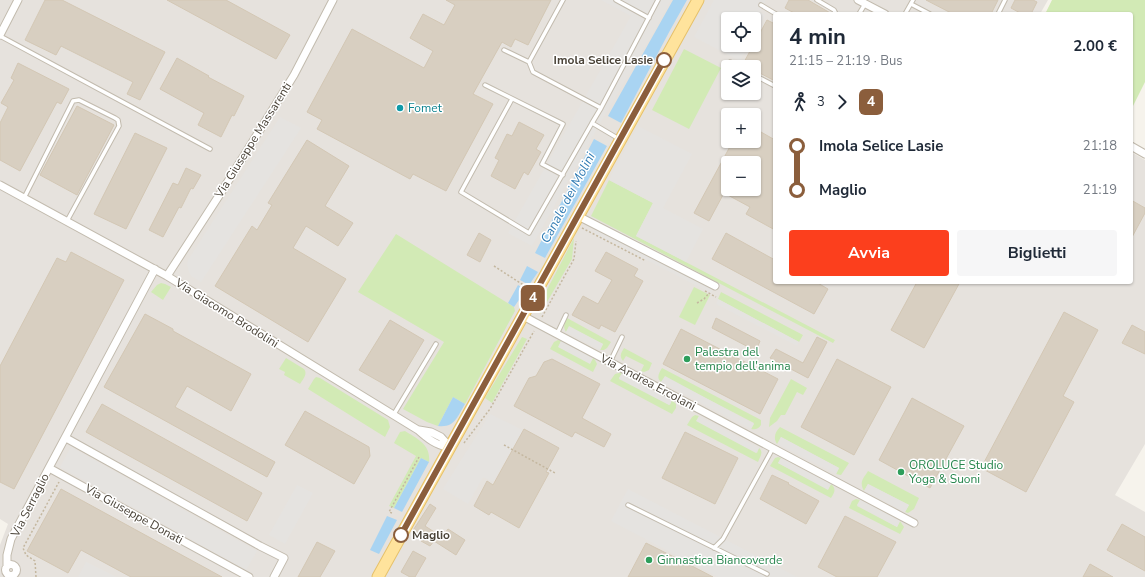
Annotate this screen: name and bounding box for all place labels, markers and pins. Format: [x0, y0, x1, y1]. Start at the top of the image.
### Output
place label: Imola Selice Lasie [554, 52, 653, 68]
marker: Imola Selice Lasie [656, 52, 672, 68]
place label: Fomet [408, 100, 443, 116]
marker: Fomet [395, 103, 405, 113]
place label: Palestra del tempio dell'anima [695, 344, 791, 374]
marker: Palestra del tempio dell'anima [682, 354, 692, 364]
place label: OROLUCE Studio Yoga & Suoni [908, 457, 1004, 487]
marker: OROLUCE Studio Yoga & Suoni [896, 467, 906, 477]
marker: Maglio [393, 527, 409, 543]
place label: Maglio [412, 527, 450, 543]
place label: Ginnastica Biancoverde [657, 552, 782, 568]
marker: Ginnastica Biancoverde [644, 555, 654, 565]

